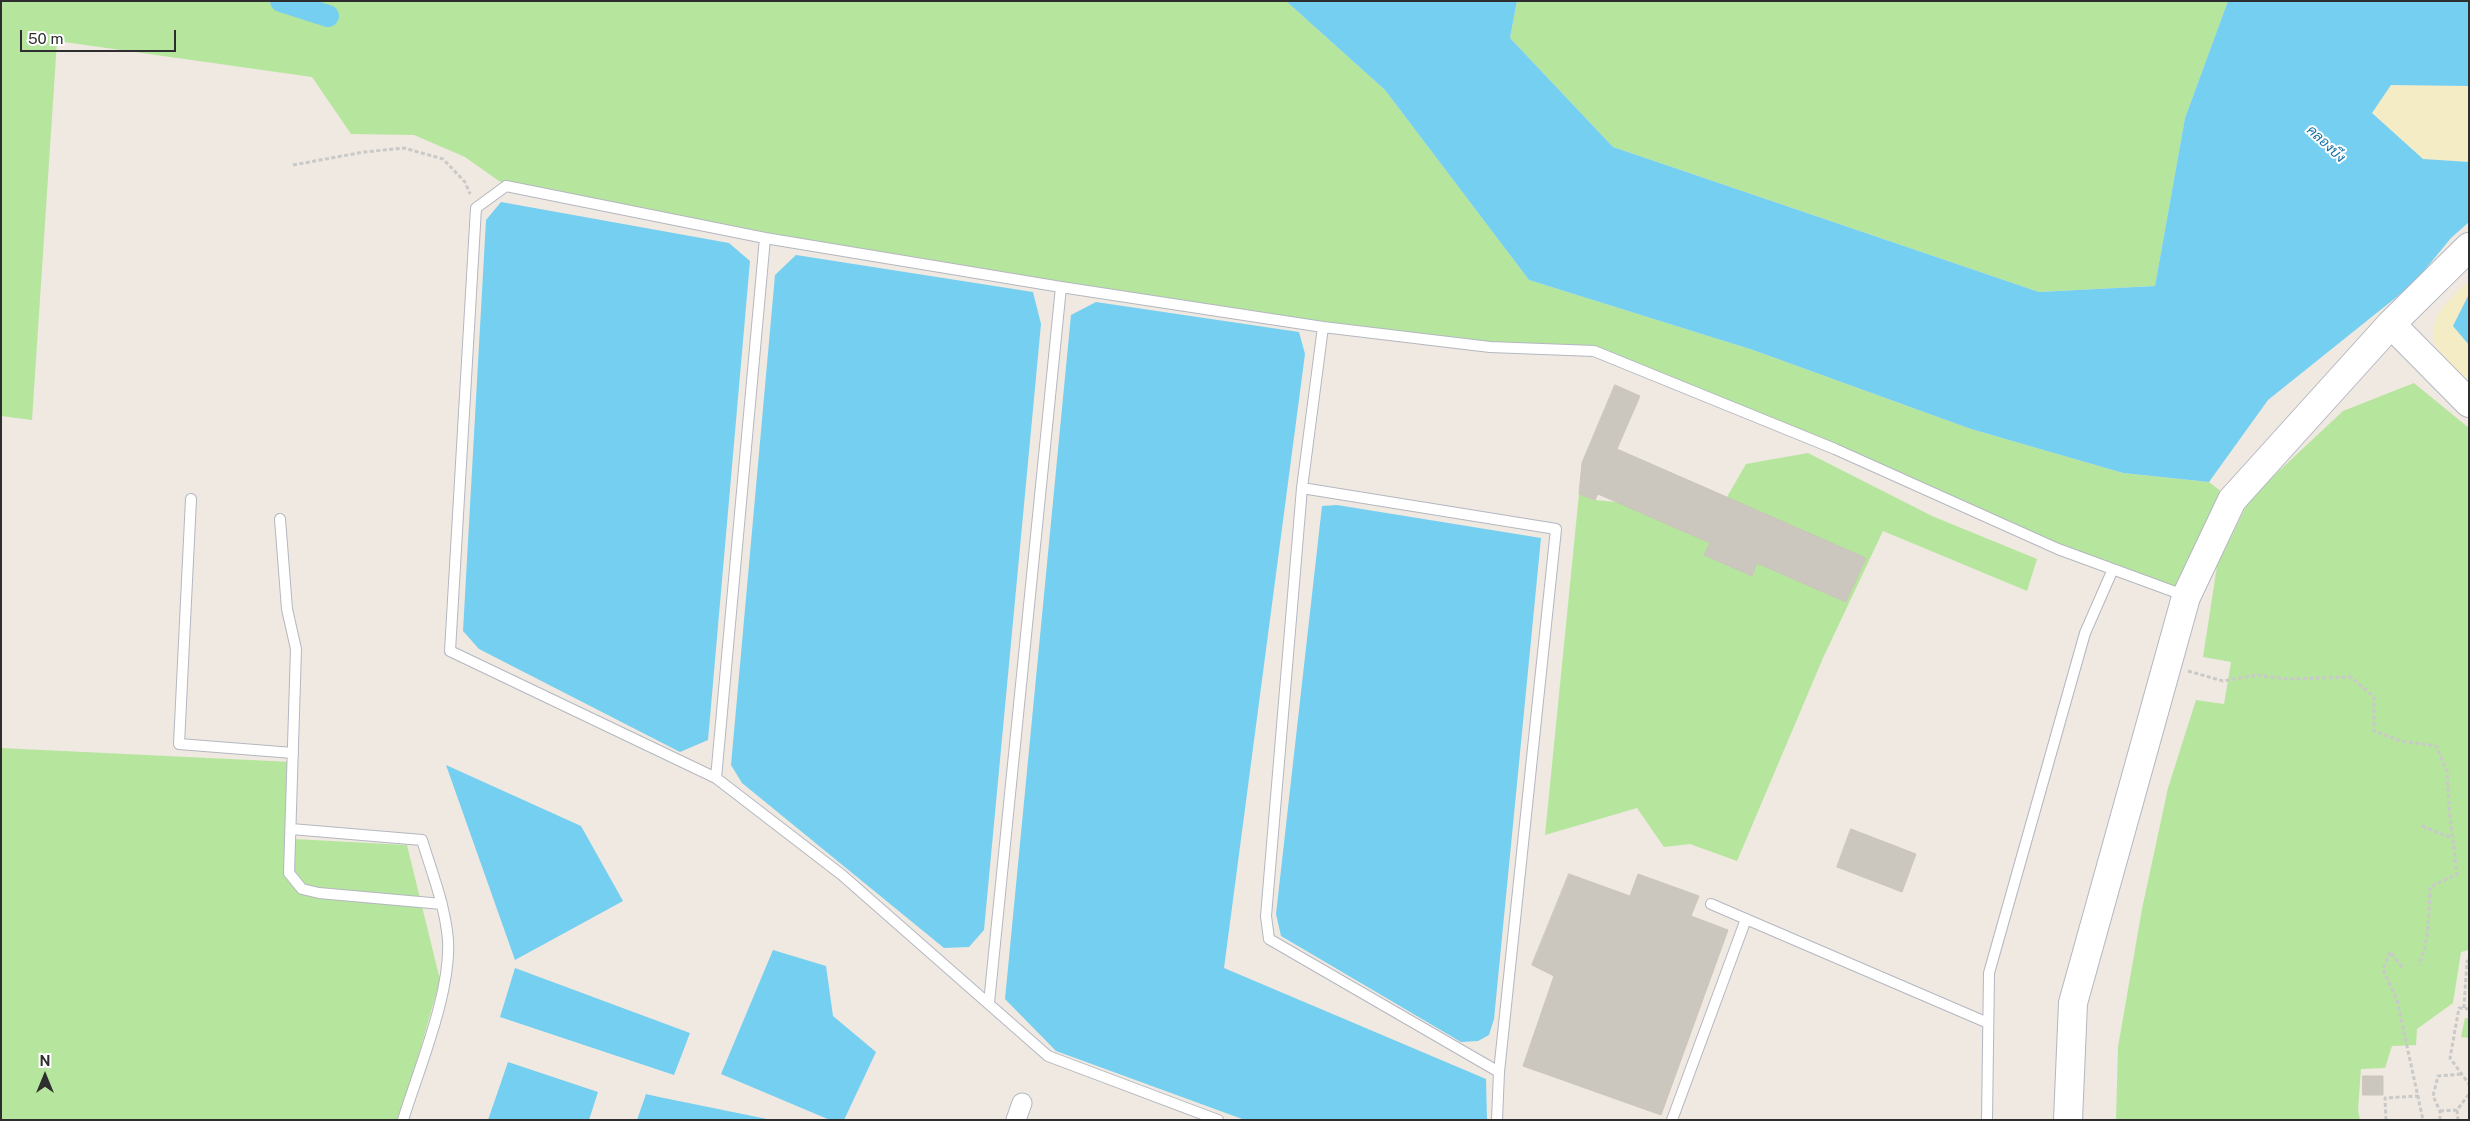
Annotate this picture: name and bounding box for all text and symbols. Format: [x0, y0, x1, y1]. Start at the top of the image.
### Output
scale bar [22, 20, 179, 52]
text: 50 m [28, 30, 63, 47]
water label: คลองบึง [2303, 122, 2349, 166]
north arrow [20, 1051, 70, 1101]
text: N [40, 1053, 50, 1069]

